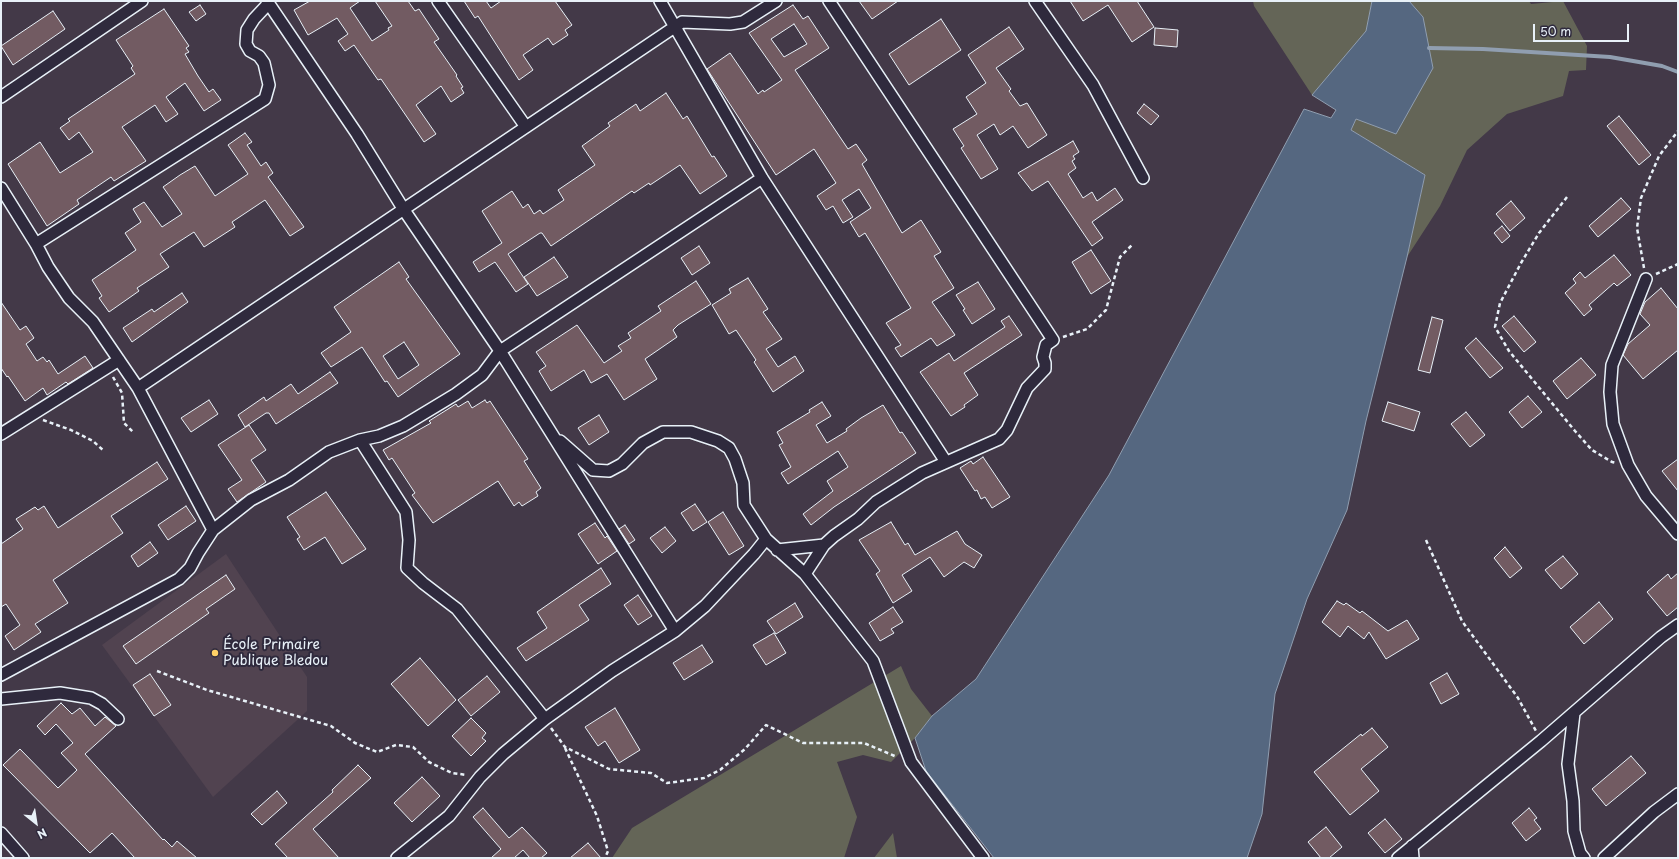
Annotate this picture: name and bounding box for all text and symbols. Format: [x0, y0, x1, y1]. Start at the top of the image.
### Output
scale bar [1535, 16, 1631, 42]
text: 50 m [1540, 22, 1571, 40]
place label: École Primaire Publique Bledou [223, 637, 328, 670]
marker: École Primaire Publique Bledou [210, 648, 220, 658]
north arrow [16, 803, 56, 843]
text: N [34, 824, 50, 843]

